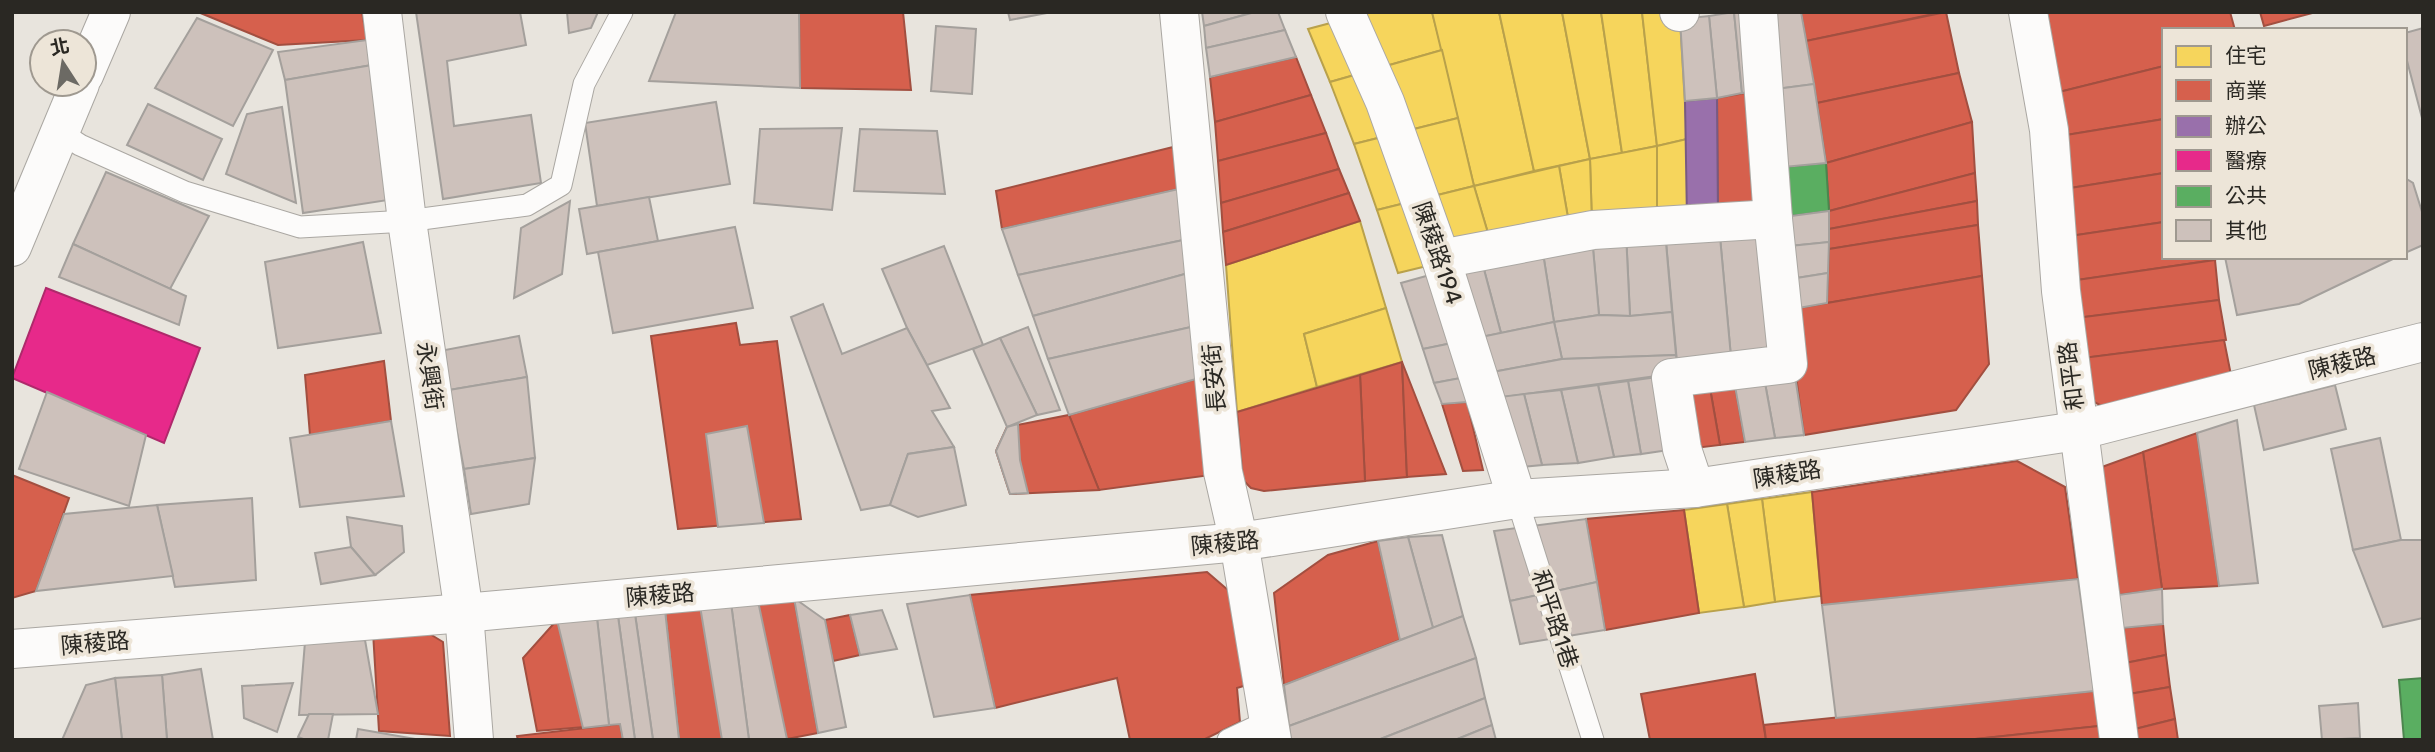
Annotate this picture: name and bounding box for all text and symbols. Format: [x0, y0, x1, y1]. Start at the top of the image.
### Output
north arrow [28, 28, 98, 98]
legend [2162, 28, 2407, 259]
text: 北 [48, 34, 71, 60]
text: 住宅 [2225, 43, 2267, 68]
text: 商業 [2225, 78, 2267, 103]
text: 辦公 [2225, 113, 2267, 138]
text: 醫療 [2225, 148, 2267, 173]
text: 公共 [2225, 183, 2267, 208]
street label: 陳稜路194 [1407, 198, 1469, 308]
text: 其他 [2225, 218, 2267, 243]
street label: 永興街 [411, 340, 449, 412]
street label: 和平路 [2053, 340, 2089, 412]
street label: 陳稜路 [2305, 341, 2379, 385]
street label: 長安街 [1197, 342, 1231, 414]
street label: 陳稜路 [1751, 455, 1823, 493]
street label: 陳稜路 [1189, 525, 1261, 561]
street label: 和平路1巷 [1526, 566, 1584, 672]
street label: 陳稜路 [624, 578, 696, 612]
street label: 陳稜路 [59, 626, 131, 660]

